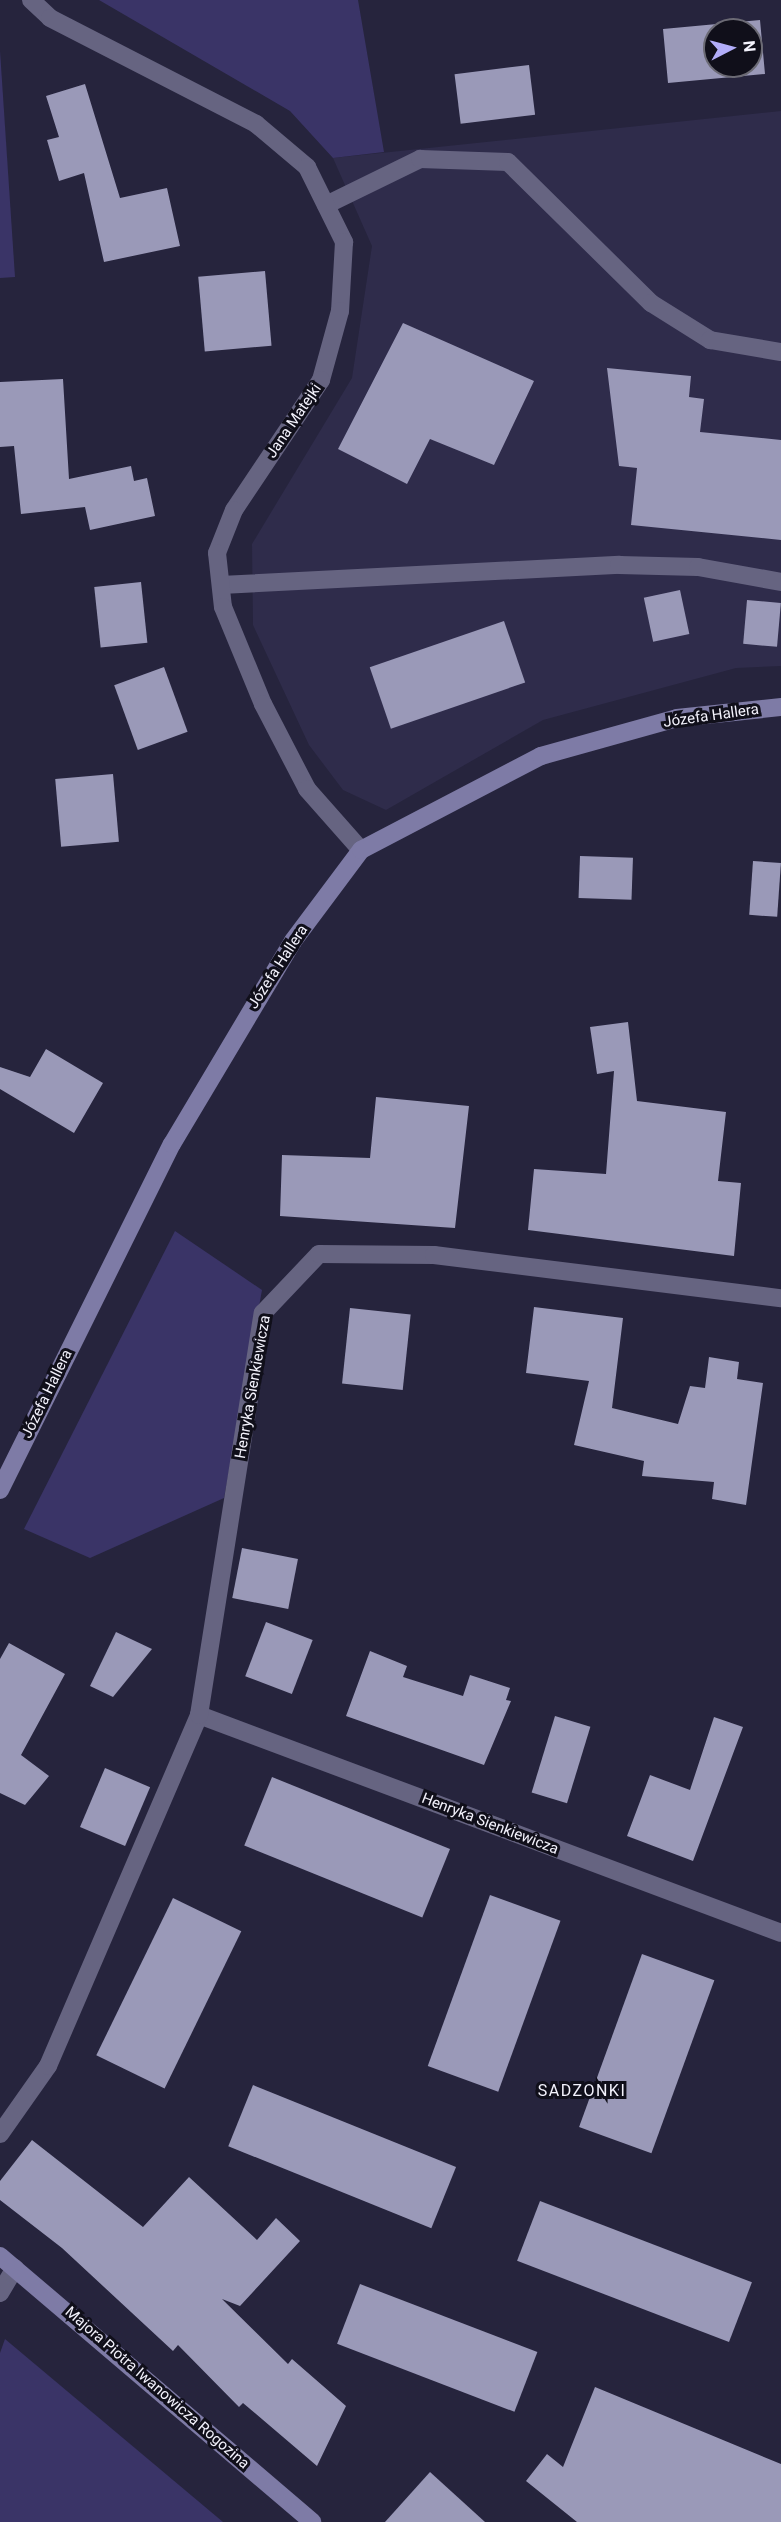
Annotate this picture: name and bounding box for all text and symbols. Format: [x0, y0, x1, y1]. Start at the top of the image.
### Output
north arrow [703, 18, 763, 78]
text: N [739, 40, 759, 53]
street label: Jana Matejki [263, 381, 325, 461]
street label: Józefa Hallera [662, 700, 760, 732]
street label: Józefa Hallera [244, 922, 312, 1012]
street label: Henryka Sienkiewicza [232, 1314, 274, 1460]
street label: Józefa Hallera [18, 1347, 76, 1441]
street label: Henryka Sienkiewicza [419, 1790, 561, 1858]
district label: SADZONKI [538, 2081, 626, 2101]
street label: Majora Piotra Iwanowicza Rogozina [61, 2303, 253, 2473]

